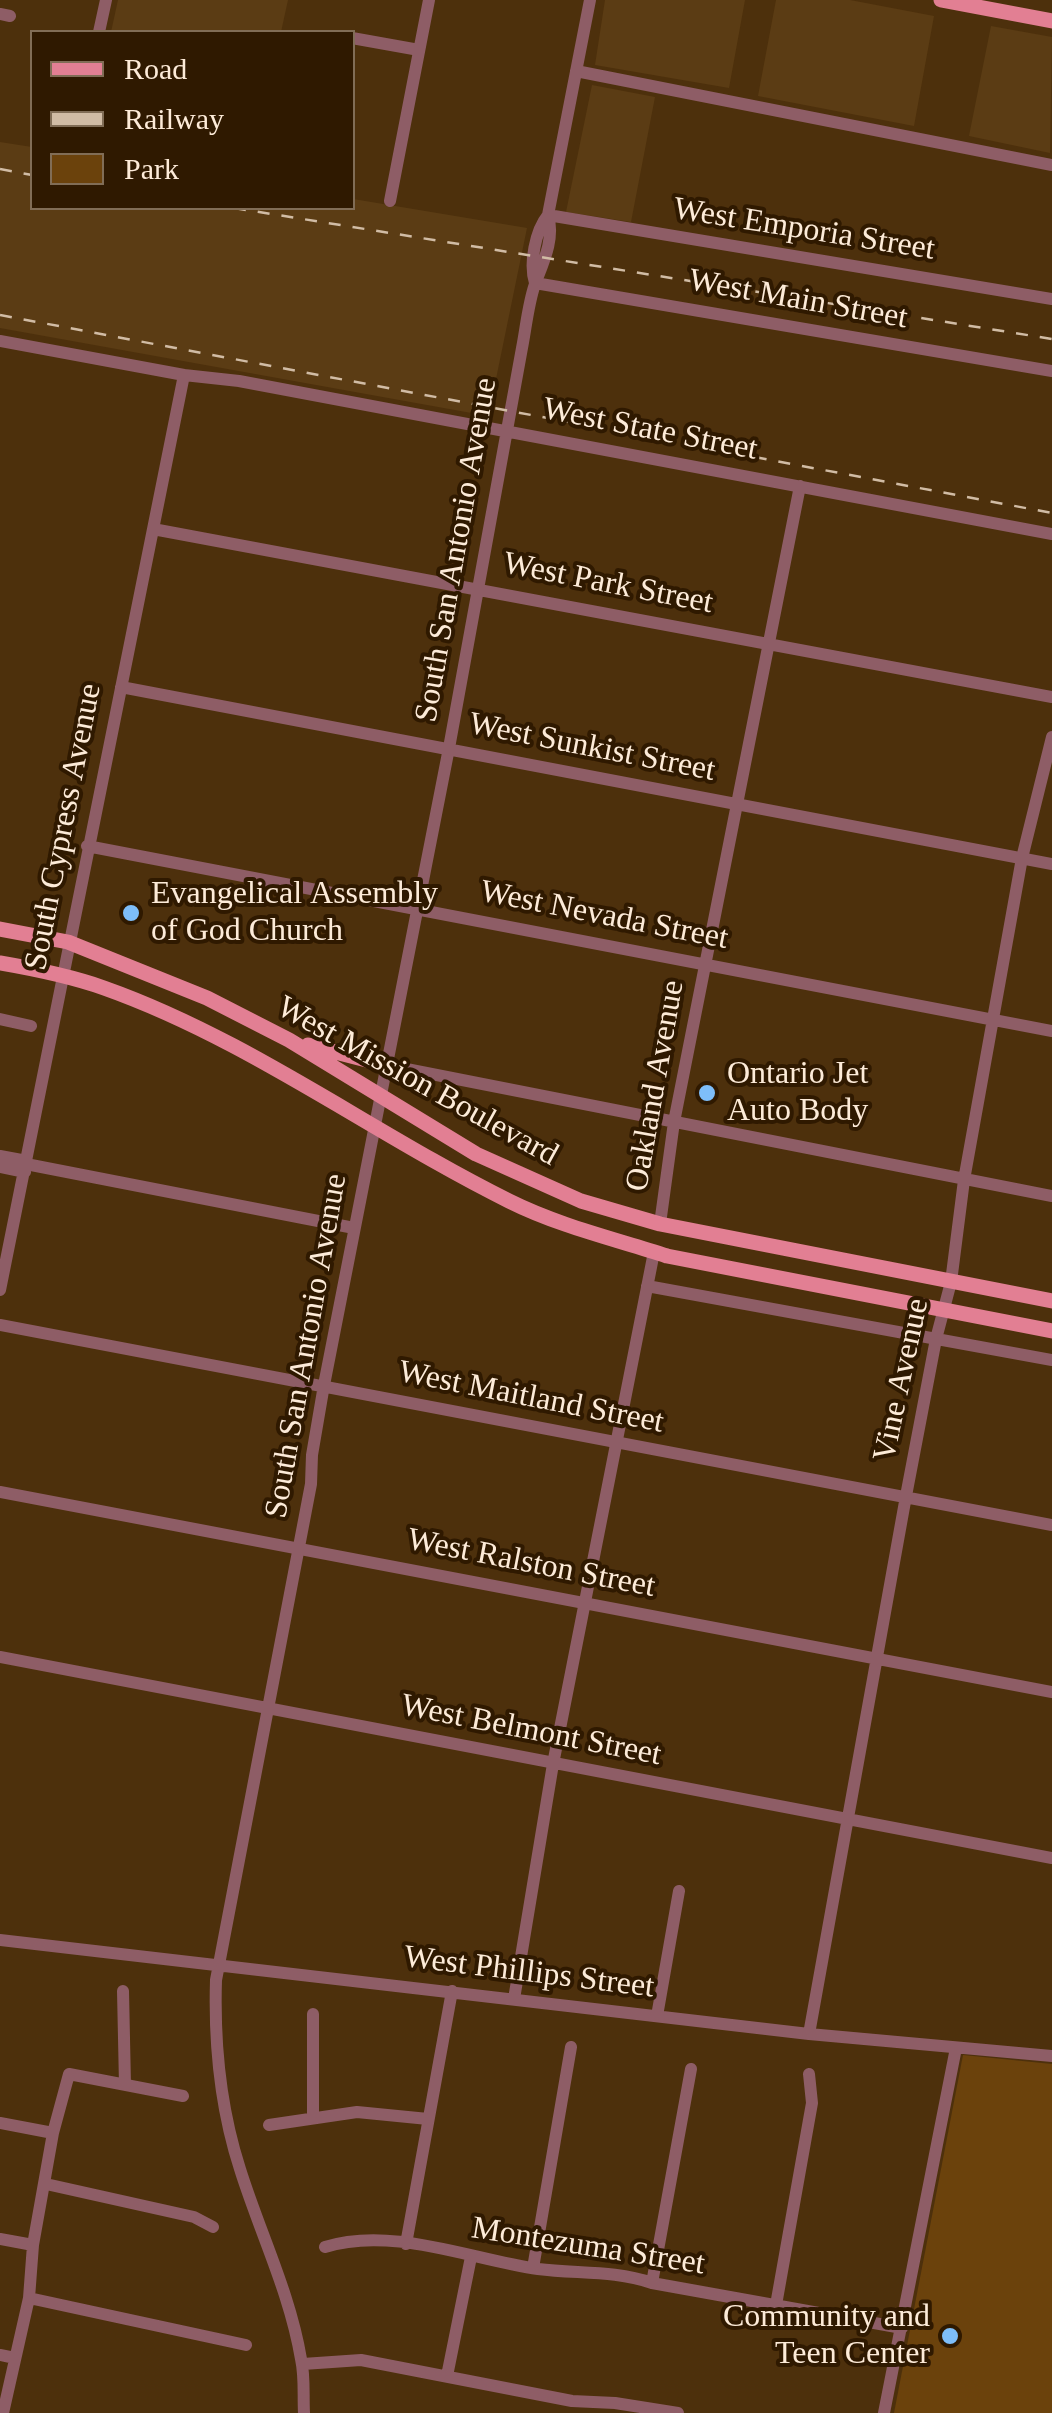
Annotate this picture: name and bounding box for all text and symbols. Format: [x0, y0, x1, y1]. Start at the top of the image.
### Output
legend [30, 30, 355, 210]
text: Road [124, 52, 187, 85]
text: Railway [124, 102, 224, 135]
text: Park [124, 152, 179, 185]
street label: West Emporia Street [671, 190, 937, 270]
street label: West Main Street [686, 262, 910, 338]
street label: South San Antonio Avenue [408, 375, 506, 725]
street label: West State Street [539, 390, 761, 470]
street label: West Park Street [500, 545, 716, 623]
street label: South Cypress Avenue [17, 681, 111, 973]
street label: West Sunkist Street [466, 705, 718, 791]
street label: West Nevada Street [477, 873, 731, 959]
place label: Evangelical Assembly of God Church [151, 876, 438, 951]
marker: Evangelical Assembly of God Church [120, 902, 142, 924]
street label: Oakland Avenue [619, 978, 693, 1194]
street label: West Mission Boulevard [270, 989, 564, 1175]
place label: Ontario Jet Auto Body [727, 1056, 868, 1131]
marker: Ontario Jet Auto Body [696, 1082, 718, 1104]
street label: South San Antonio Avenue [258, 1171, 356, 1521]
street label: Vine Avenue [866, 1295, 938, 1465]
street label: West Maitland Street [395, 1353, 667, 1443]
street label: West Ralston Street [404, 1521, 658, 1607]
street label: West Belmont Street [398, 1687, 664, 1775]
street label: West Phillips Street [402, 1939, 656, 2007]
street label: Montezuma Street [469, 2210, 707, 2284]
place label: Community and Teen Center [723, 2299, 930, 2374]
marker: Community and Teen Center [939, 2325, 961, 2347]

